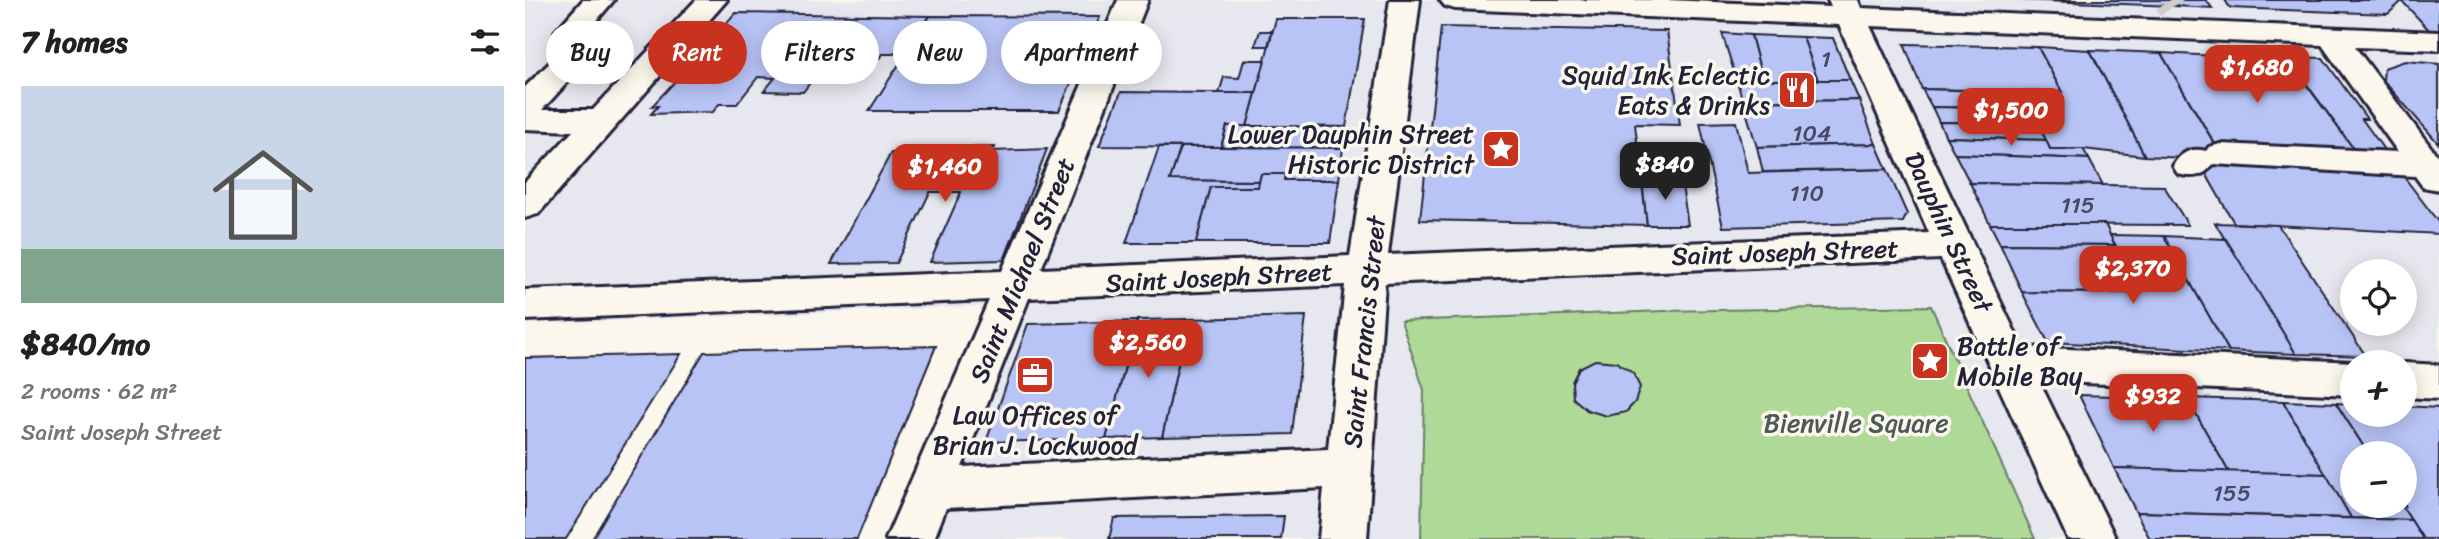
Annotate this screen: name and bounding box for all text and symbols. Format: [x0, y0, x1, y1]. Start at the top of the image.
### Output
text: 7 homes [21, 15, 128, 69]
chip: Buy [546, 21, 634, 84]
chip: Rent [648, 21, 747, 84]
chip: Filters [761, 21, 879, 84]
chip: New [893, 21, 987, 84]
chip: Apartment [1001, 21, 1162, 84]
icon: filters [466, 23, 504, 61]
house number: 1 [1821, 39, 1831, 80]
pin: $1,680 [2200, 46, 2314, 105]
text: $1,680 [2220, 47, 2294, 88]
place label: Squid Ink Eclectic Eats & Drinks [1562, 52, 1770, 128]
restaurant icon: Squid Ink Eclectic Eats & Drinks [1776, 69, 1818, 111]
pin: $1,500 [1954, 88, 2068, 148]
text: $1,500 [1974, 90, 2048, 131]
place label: Lower Dauphin Street Historic District [1227, 111, 1476, 187]
house number: 104 [1793, 113, 1831, 154]
place icon: Lower Dauphin Street Historic District [1480, 128, 1522, 170]
icon: home [200, 132, 326, 258]
pin: $840 [1624, 142, 1706, 202]
pin: $1,460 [888, 144, 1002, 204]
text: $840 [1636, 144, 1694, 185]
street label: Dauphin Street [1891, 144, 2007, 322]
text: $1,460 [908, 146, 982, 187]
street label: Saint Michael Street [956, 150, 1088, 390]
house number: 110 [1790, 173, 1824, 214]
house number: 115 [2061, 185, 2095, 226]
street label: Saint Francis Street [1329, 212, 1399, 450]
street label: Saint Joseph Street [1671, 225, 1899, 279]
pin: $2,370 [2076, 246, 2190, 306]
street label: Saint Joseph Street [1104, 248, 1334, 306]
text: $2,370 [2095, 248, 2171, 289]
map controls [2340, 259, 2417, 518]
button: locate [2340, 259, 2417, 336]
text: $840/mo [21, 317, 150, 371]
pin: $2,560 [1091, 320, 1205, 380]
text: $2,560 [1110, 322, 1186, 363]
place label: Battle of Mobile Bay [1957, 323, 2083, 399]
place icon: Battle of Mobile Bay [1909, 340, 1951, 382]
button: + [2340, 350, 2417, 427]
office icon: Law Offices of Brian J. Lockwood [1014, 354, 1056, 396]
text: 2 rooms · 62 m² [21, 371, 177, 412]
pin: $932 [2112, 374, 2194, 434]
text: $932 [2125, 376, 2181, 417]
place label: Law Offices of Brian J. Lockwood [933, 392, 1140, 468]
park label: Bienville Square [1763, 400, 1949, 446]
text: Saint Joseph Street [21, 412, 222, 453]
button: − [2340, 441, 2417, 518]
house number: 155 [2213, 473, 2251, 514]

